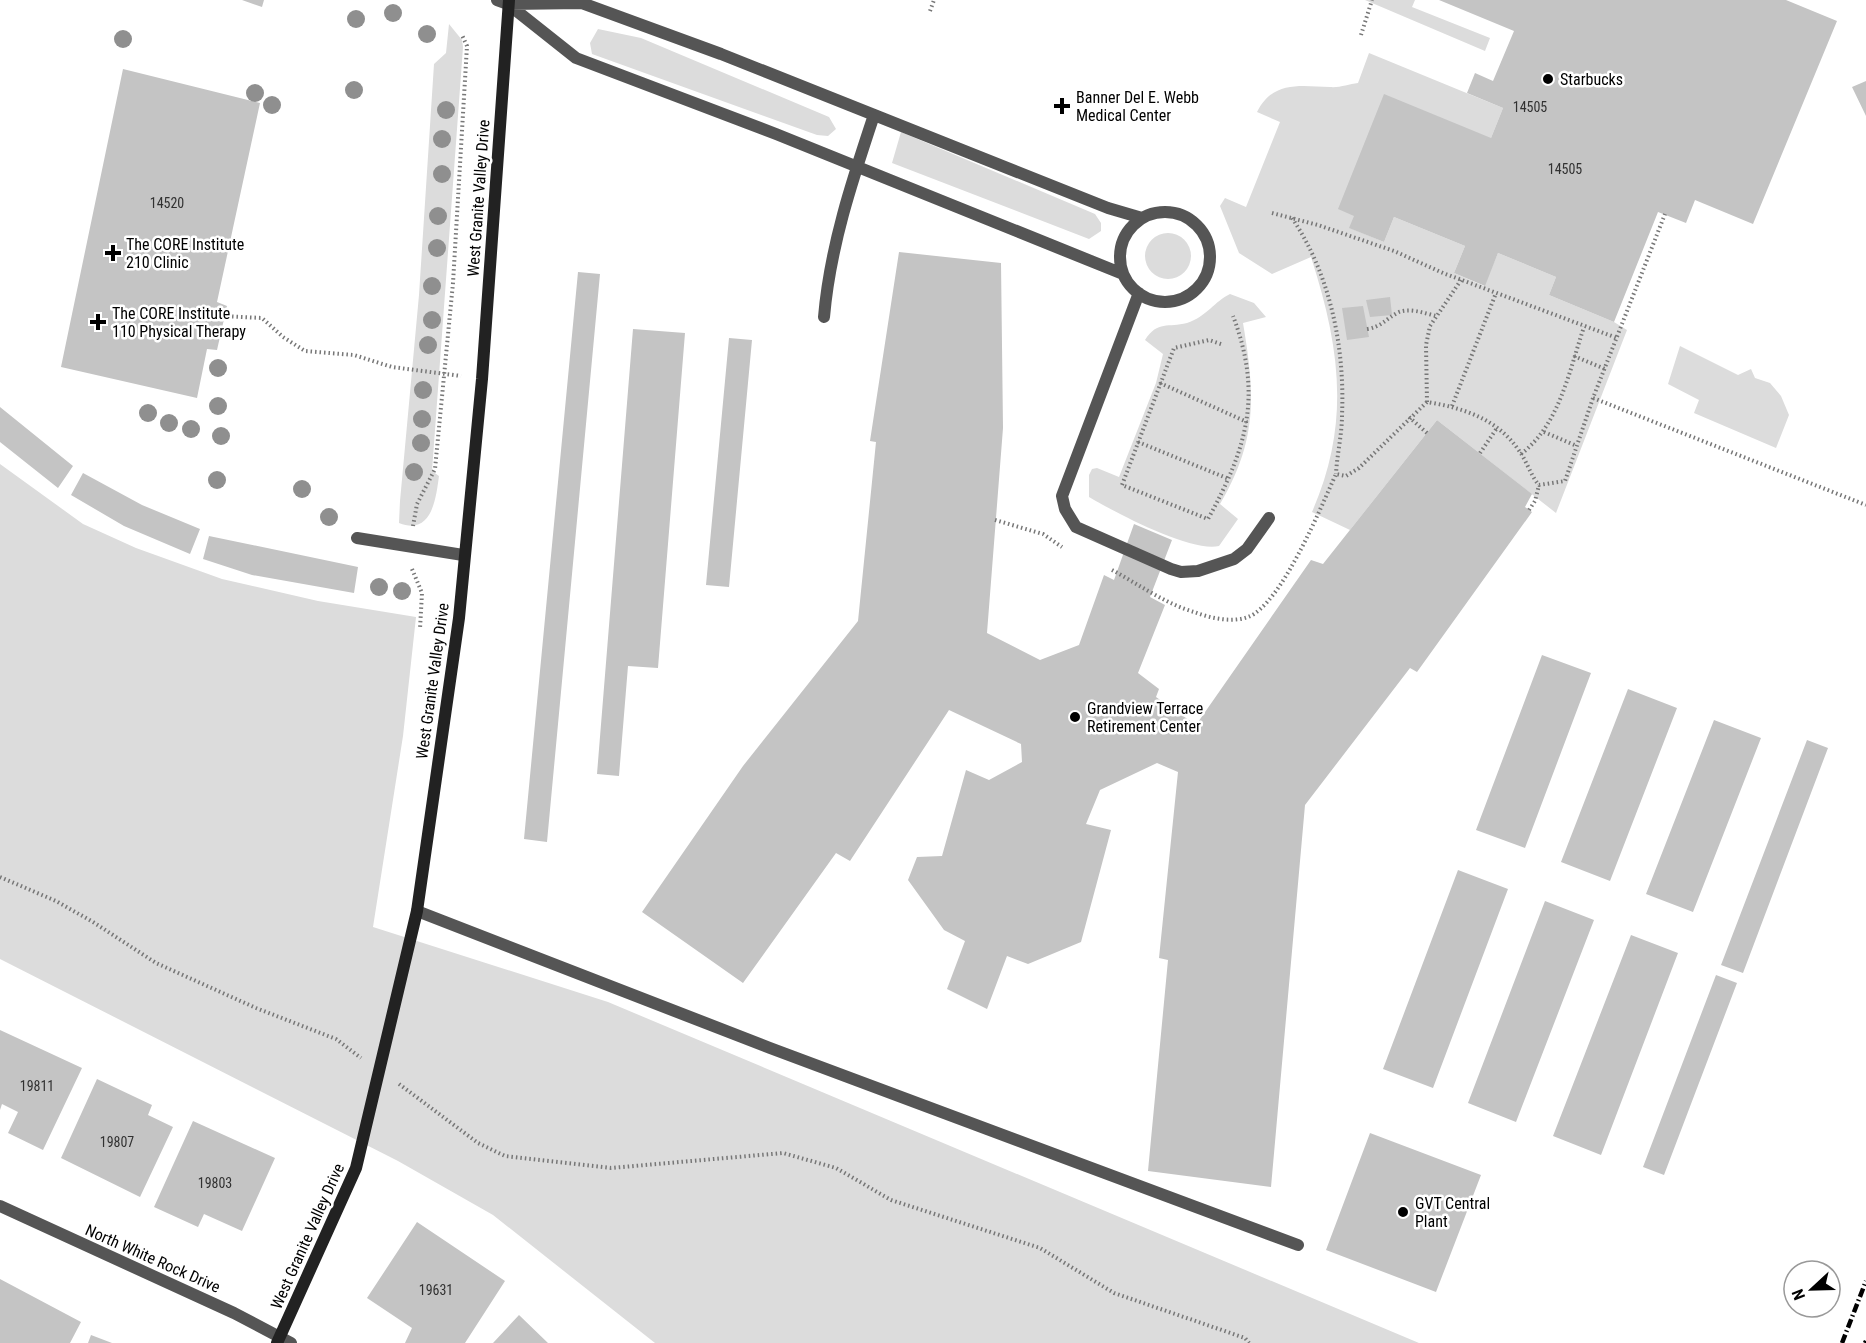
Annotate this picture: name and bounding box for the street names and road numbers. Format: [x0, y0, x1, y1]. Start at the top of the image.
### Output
street label: West Granite Valley Drive [464, 119, 493, 277]
street label: West Granite Valley Drive [412, 602, 453, 760]
street label: West Granite Valley Drive [267, 1160, 348, 1312]
street label: North White Rock Drive [82, 1220, 223, 1297]

